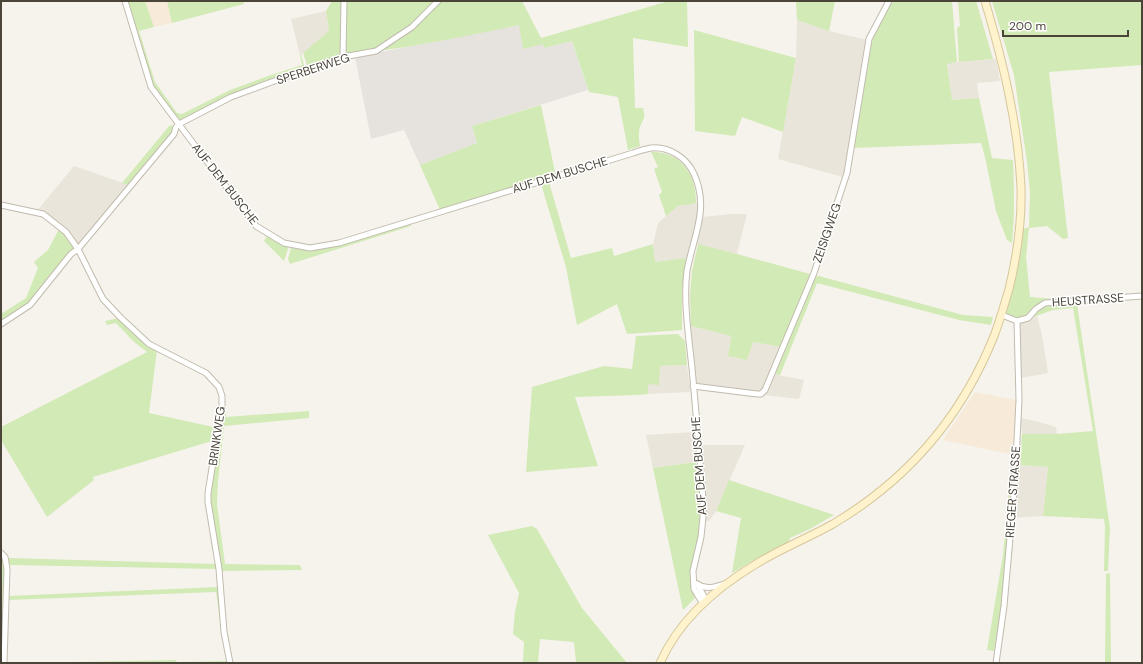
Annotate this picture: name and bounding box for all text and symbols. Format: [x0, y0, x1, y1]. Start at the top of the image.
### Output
scale bar [1003, 12, 1128, 38]
text: 200 m [1009, 18, 1046, 34]
street label: SPERBERWEG [274, 50, 352, 88]
street label: AUF DEM BUSCHE [188, 140, 262, 228]
street label: AUF DEM BUSCHE [510, 153, 610, 197]
street label: ZEISIGWEG [809, 201, 845, 265]
street label: HEUSTRASSE [1051, 289, 1125, 310]
street label: BRINKWEG [205, 405, 229, 467]
street label: AUF DEM BUSCHE [688, 416, 710, 516]
street label: RIEGER STRASSE [1002, 445, 1024, 539]

